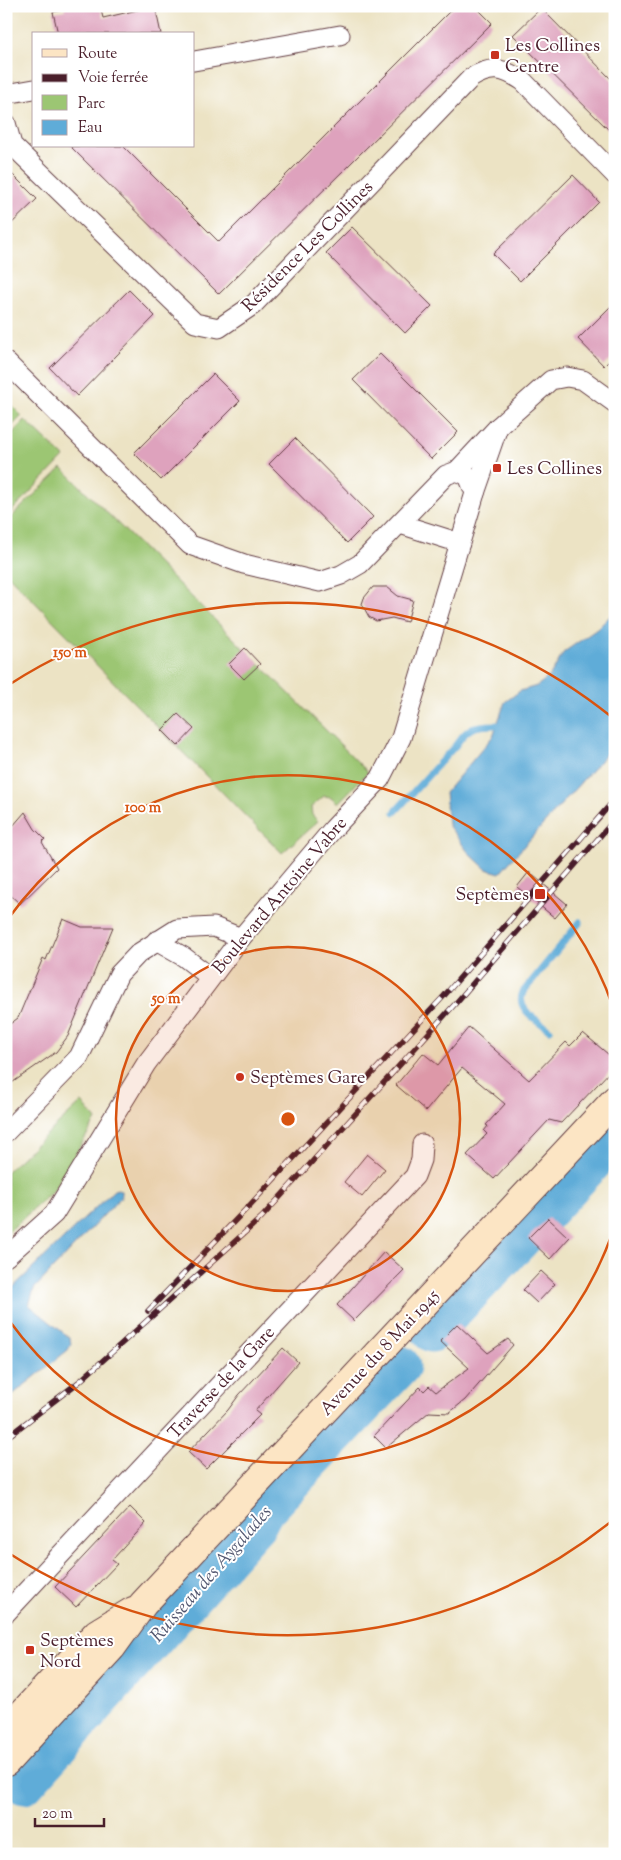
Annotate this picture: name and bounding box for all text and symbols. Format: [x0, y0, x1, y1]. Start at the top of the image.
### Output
legend [32, 32, 195, 148]
place label: Les Collines Centre [505, 34, 600, 81]
text: Route [78, 44, 117, 65]
marker: Les Collines Centre [489, 49, 501, 61]
text: Voie ferrée [78, 68, 148, 89]
text: Parc [78, 94, 106, 115]
text: Eau [78, 118, 103, 139]
street label: Résidence Les Collines [237, 176, 380, 319]
place label: Les Collines [507, 457, 602, 483]
marker: Les Collines [491, 462, 503, 474]
text: 150 m [53, 643, 87, 664]
text: 100 m [125, 798, 162, 819]
street label: Boulevard Antoine Vabre [207, 812, 354, 981]
place label: Septèmes [455, 883, 529, 909]
marker: Septèmes [533, 887, 547, 901]
text: 50 m [151, 989, 181, 1010]
place label: Septèmes Gare [250, 1066, 365, 1092]
marker: Septèmes Gare [234, 1071, 246, 1083]
centre of rings [279, 1110, 297, 1128]
street label: Avenue du 8 Mai 1945 [315, 1284, 446, 1422]
street label: Traverse de la Gare [163, 1321, 282, 1446]
water label: Ruisseau des Aygalades [145, 1500, 279, 1649]
place label: Septèmes Nord [40, 1629, 114, 1676]
marker: Septèmes Nord [24, 1644, 36, 1656]
scale bar [35, 1795, 104, 1827]
text: 20 m [42, 1804, 73, 1825]

